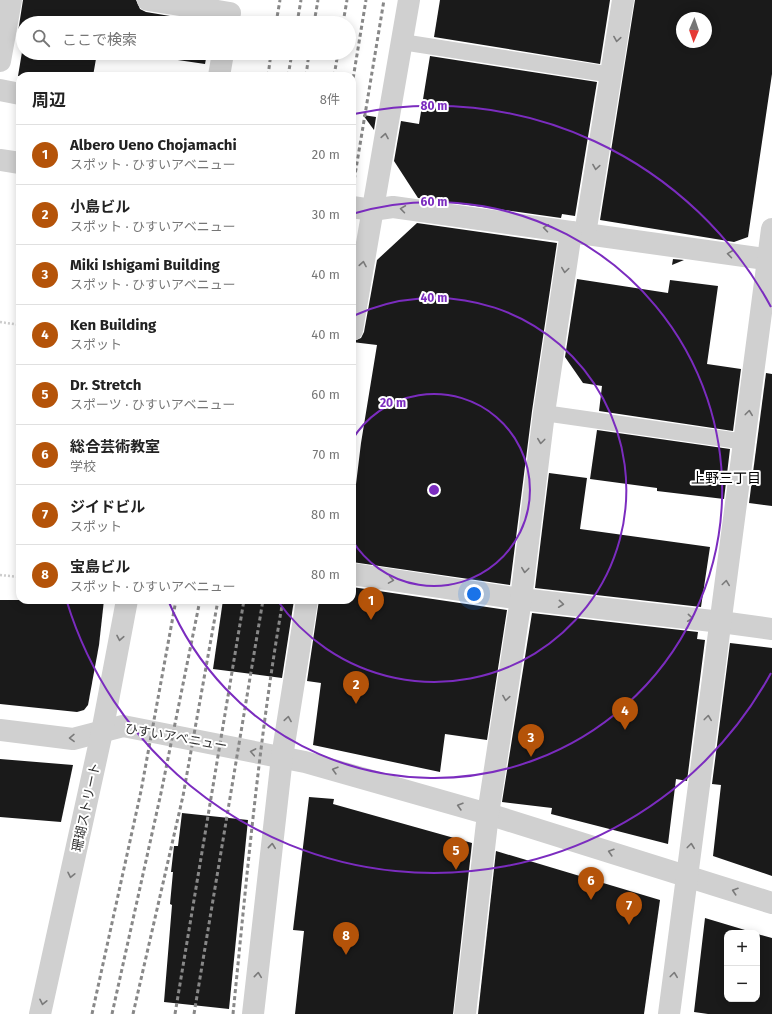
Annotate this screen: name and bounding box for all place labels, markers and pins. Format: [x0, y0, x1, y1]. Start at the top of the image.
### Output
centre of rings [427, 483, 441, 497]
pin: 1 [358, 587, 384, 620]
pin: 2 [343, 671, 369, 704]
pin: 4 [612, 697, 638, 730]
pin: 3 [518, 724, 544, 757]
pin: 5 [443, 837, 469, 870]
pin: 6 [578, 867, 604, 900]
pin: 7 [616, 892, 642, 925]
pin: 8 [333, 922, 359, 955]

